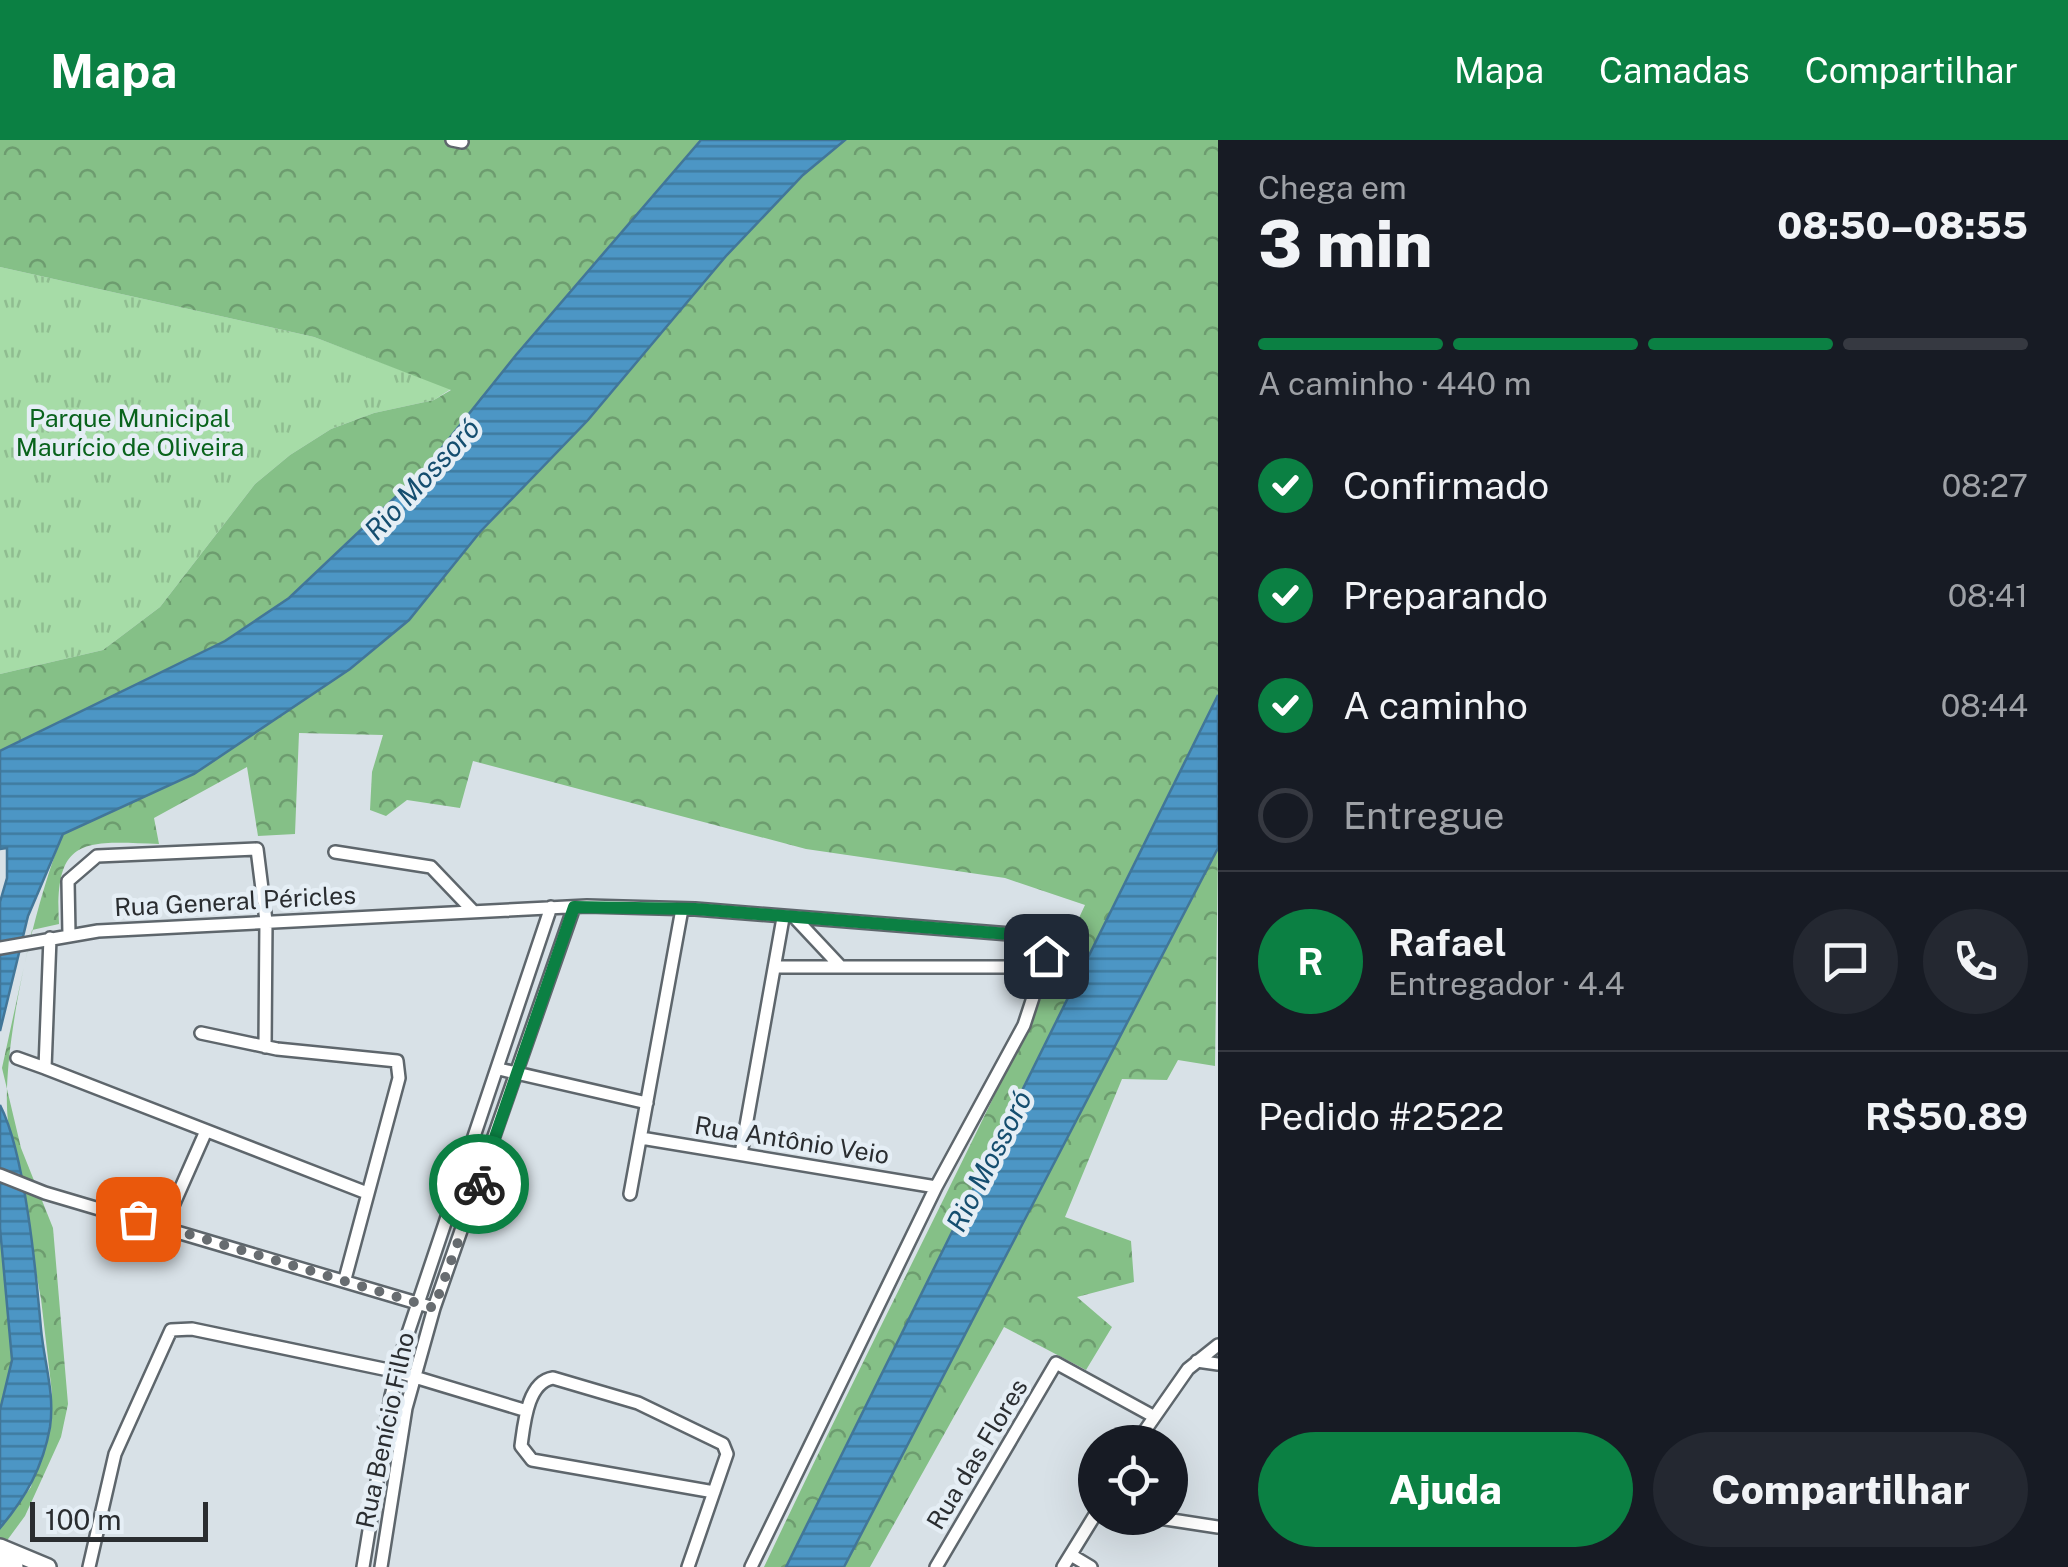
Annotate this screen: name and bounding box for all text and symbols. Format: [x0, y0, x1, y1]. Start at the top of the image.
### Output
text: Mapa [50, 42, 177, 99]
text: Mapa [1454, 50, 1544, 91]
text: Camadas [1599, 50, 1750, 91]
text: Compartilhar [1805, 50, 2018, 91]
text: Chega em [1258, 169, 1407, 206]
text: 08:50–08:55 [1777, 203, 2028, 248]
text: 3 min [1258, 205, 1433, 282]
text: A caminho · 440 m [1258, 365, 1532, 402]
park label: Parque Municipal Maurício de Oliveira [16, 403, 244, 462]
water label: Rio Mossoró [357, 411, 486, 546]
icon: check [1258, 458, 1313, 513]
text: Confirmado [1343, 463, 1549, 508]
text: 08:27 [1942, 467, 2028, 504]
icon: check [1258, 568, 1313, 623]
text: Preparando [1343, 573, 1548, 618]
text: 08:41 [1948, 577, 2028, 614]
icon: check [1258, 678, 1313, 733]
text: A caminho [1343, 683, 1528, 728]
text: 08:44 [1941, 687, 2028, 724]
text: Entregue [1343, 793, 1505, 838]
street label: Rua General Péricles [113, 880, 357, 922]
button: chat [1793, 909, 1898, 1014]
button: phone [1923, 909, 2028, 1014]
pin [1004, 914, 1089, 999]
text: Rafael [1388, 920, 1507, 965]
icon: home [1019, 929, 1074, 984]
text: R [1297, 939, 1324, 984]
text: Entregador · 4.4 [1388, 965, 1625, 1002]
water label: Rio Mossoró [939, 1085, 1038, 1237]
text: Pedido #2522 [1258, 1094, 1504, 1139]
text: R$50.89 [1865, 1094, 2028, 1139]
street label: Rua Antônio Veio [693, 1110, 891, 1170]
courier [429, 1134, 529, 1234]
icon: bike [452, 1157, 507, 1212]
pin [96, 1177, 181, 1262]
icon: bag [111, 1192, 166, 1247]
street label: Rua Benício Filho [350, 1329, 420, 1531]
street label: Rua das Flores [920, 1373, 1034, 1535]
map controls [1078, 1425, 1188, 1535]
button: locate [1078, 1425, 1188, 1535]
button: Ajuda [1258, 1432, 1633, 1547]
button: Compartilhar [1653, 1432, 2028, 1547]
scale bar [30, 1497, 208, 1542]
text: 100 m [45, 1503, 122, 1536]

